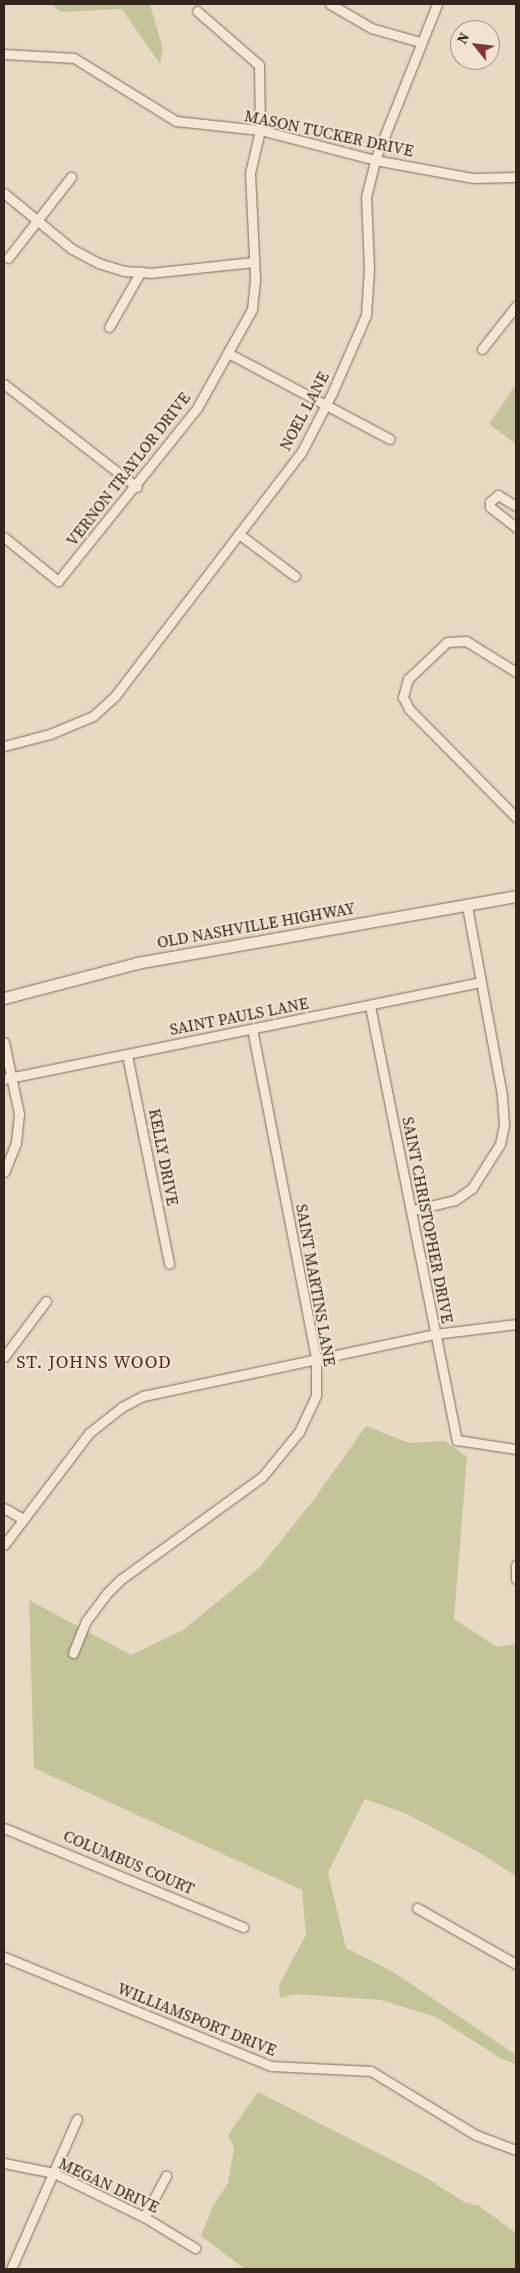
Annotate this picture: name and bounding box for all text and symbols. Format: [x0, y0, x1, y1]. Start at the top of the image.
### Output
north arrow [450, 20, 500, 70]
text: N [452, 29, 474, 48]
street label: MASON TUCKER DRIVE [243, 106, 415, 160]
street label: NOEL LANE [275, 368, 333, 454]
street label: VERNON TRAYLOR DRIVE [62, 388, 194, 550]
street label: OLD NASHVILLE HIGHWAY [156, 898, 356, 952]
street label: SAINT PAULS LANE [168, 993, 310, 1039]
street label: KELLY DRIVE [145, 1107, 183, 1207]
street label: SAINT CHRISTOPHER DRIVE [399, 1115, 457, 1325]
street label: SAINT MARTINS LANE [292, 1202, 340, 1368]
district label: ST. JOHNS WOOD [14, 1351, 174, 1373]
street label: COLUMBUS COURT [61, 1826, 197, 1898]
street label: WILLIAMSPORT DRIVE [115, 1978, 279, 2060]
street label: MEGAN DRIVE [56, 2153, 162, 2217]

